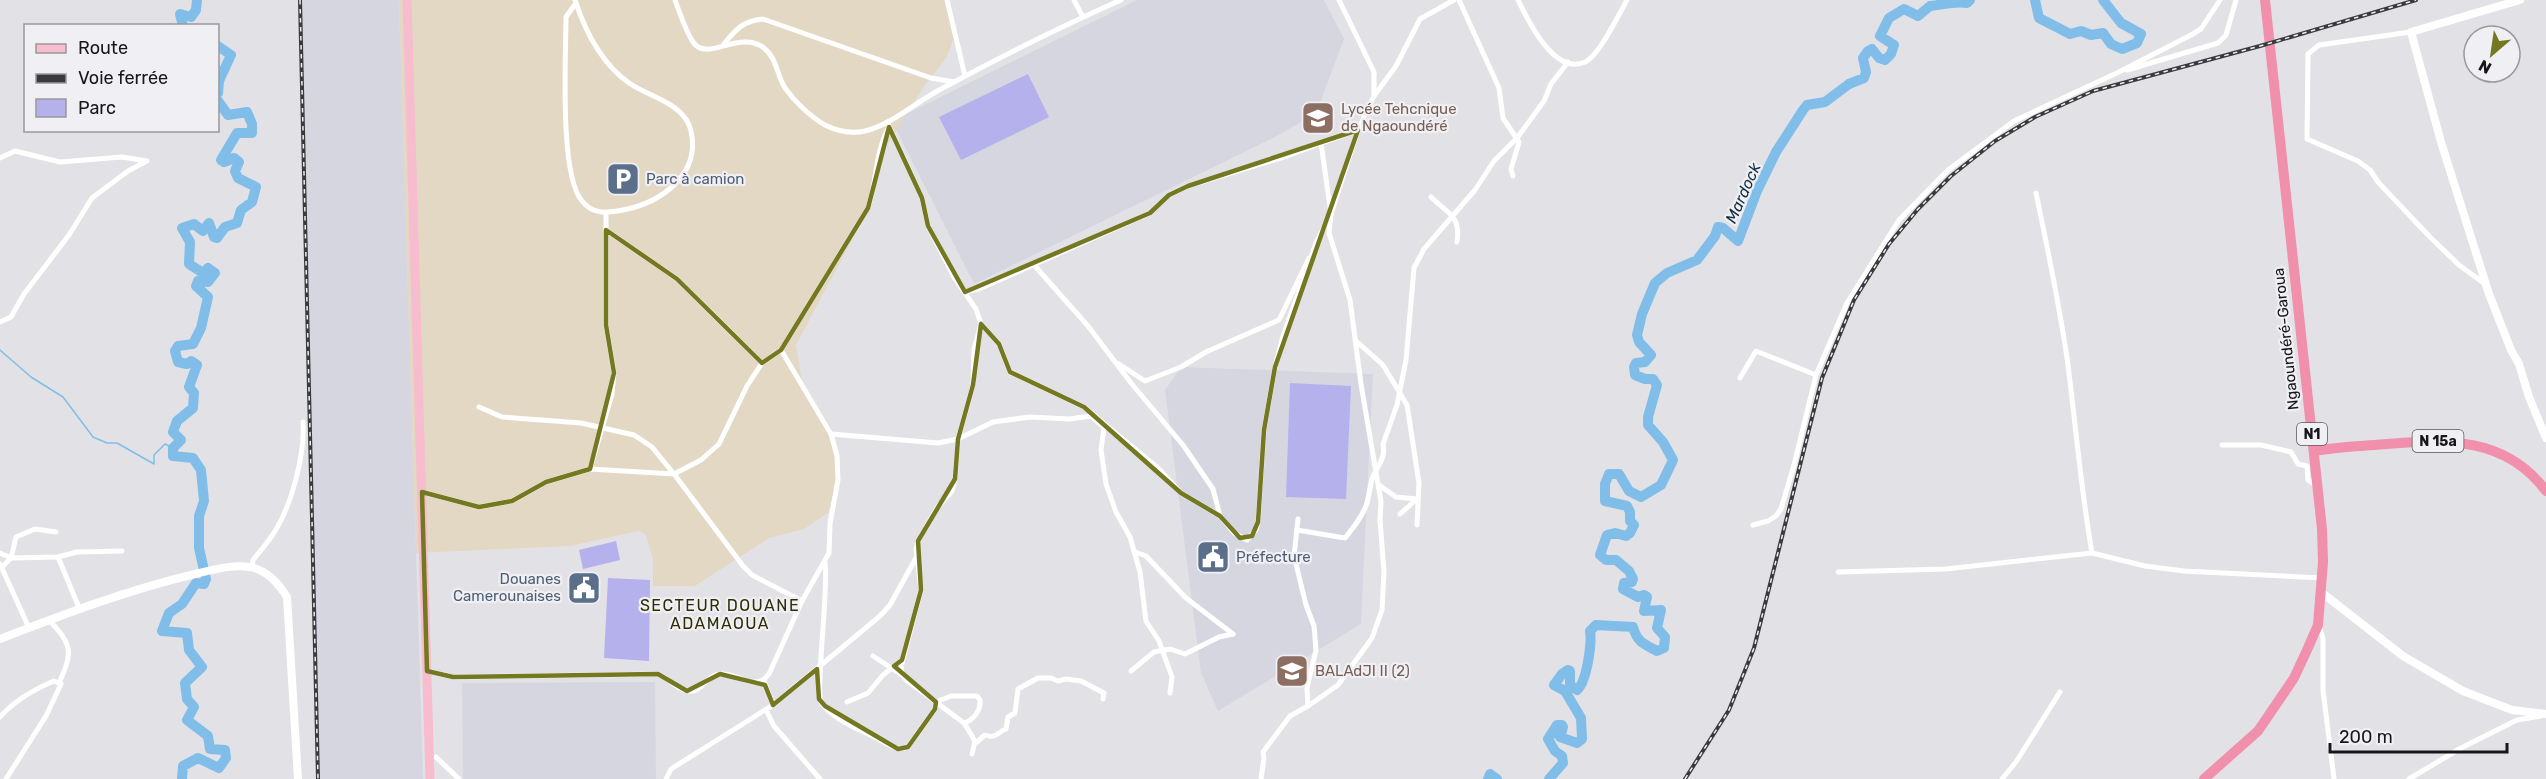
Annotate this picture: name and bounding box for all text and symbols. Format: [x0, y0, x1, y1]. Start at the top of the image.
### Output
legend [24, 24, 219, 132]
north arrow [2462, 24, 2522, 84]
text: Route [78, 37, 128, 59]
text: N [2475, 56, 2495, 78]
text: Voie ferrée [78, 67, 168, 89]
text: Parc [78, 97, 116, 119]
school or university icon: Lycée Tehcnique de Ngaoundéré [1300, 100, 1336, 136]
place label: Lycée Tehcnique de Ngaoundéré [1341, 100, 1457, 135]
water label: Mardock [1721, 159, 1765, 226]
parking icon: Parc à camion [605, 161, 641, 197]
place label: Parc à camion [646, 170, 744, 188]
street label: Ngaoundéré-Garoua [2270, 267, 2302, 411]
road number: N1 [2297, 423, 2327, 445]
road number: N 15a [2412, 430, 2464, 452]
public building icon: Préfecture [1195, 539, 1231, 575]
place label: Préfecture [1236, 548, 1311, 566]
place label: Douanes Camerounaises [453, 570, 561, 605]
public building icon: Douanes Camerounaises [566, 570, 602, 606]
district label: SECTEUR DOUANE ADAMAOUA [640, 596, 800, 633]
school or university icon: BALAdJI II (2) [1274, 653, 1310, 689]
place label: BALAdJI II (2) [1315, 662, 1410, 680]
scale bar [2330, 716, 2507, 754]
text: 200 m [2339, 726, 2393, 748]

